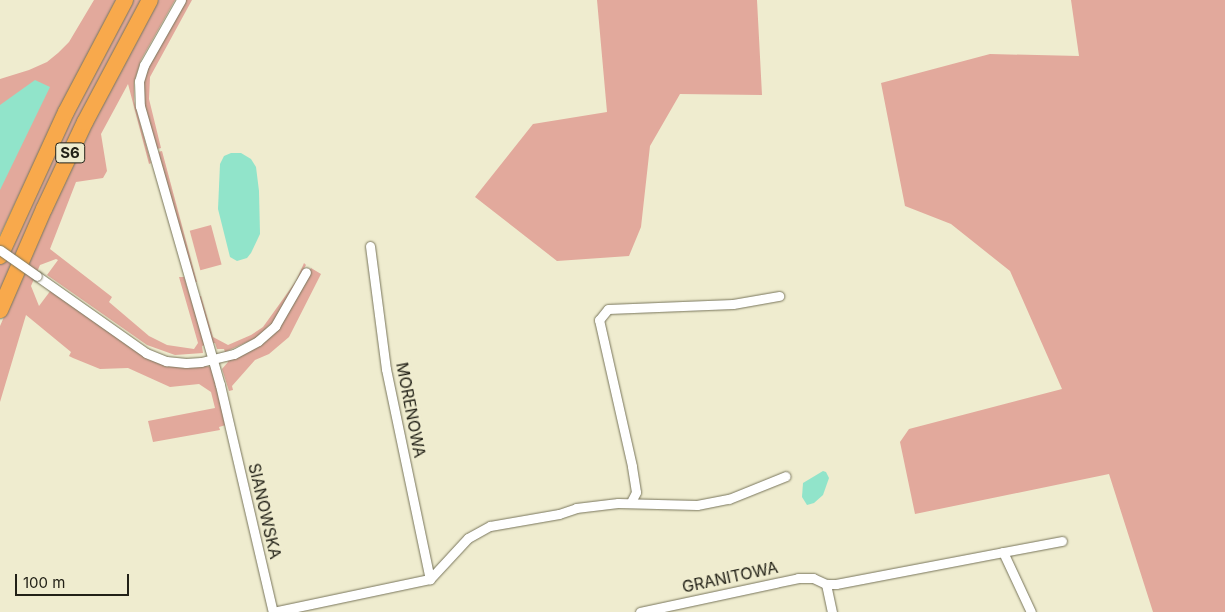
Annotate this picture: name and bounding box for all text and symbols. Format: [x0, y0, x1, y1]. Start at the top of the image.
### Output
road number: S6 [55, 140, 85, 166]
street label: MORENOWA [392, 361, 430, 459]
street label: SIANOWSKA [245, 461, 285, 561]
street label: GRANITOWA [680, 557, 780, 597]
scale bar [18, 564, 131, 596]
text: 100 m [23, 573, 65, 592]

